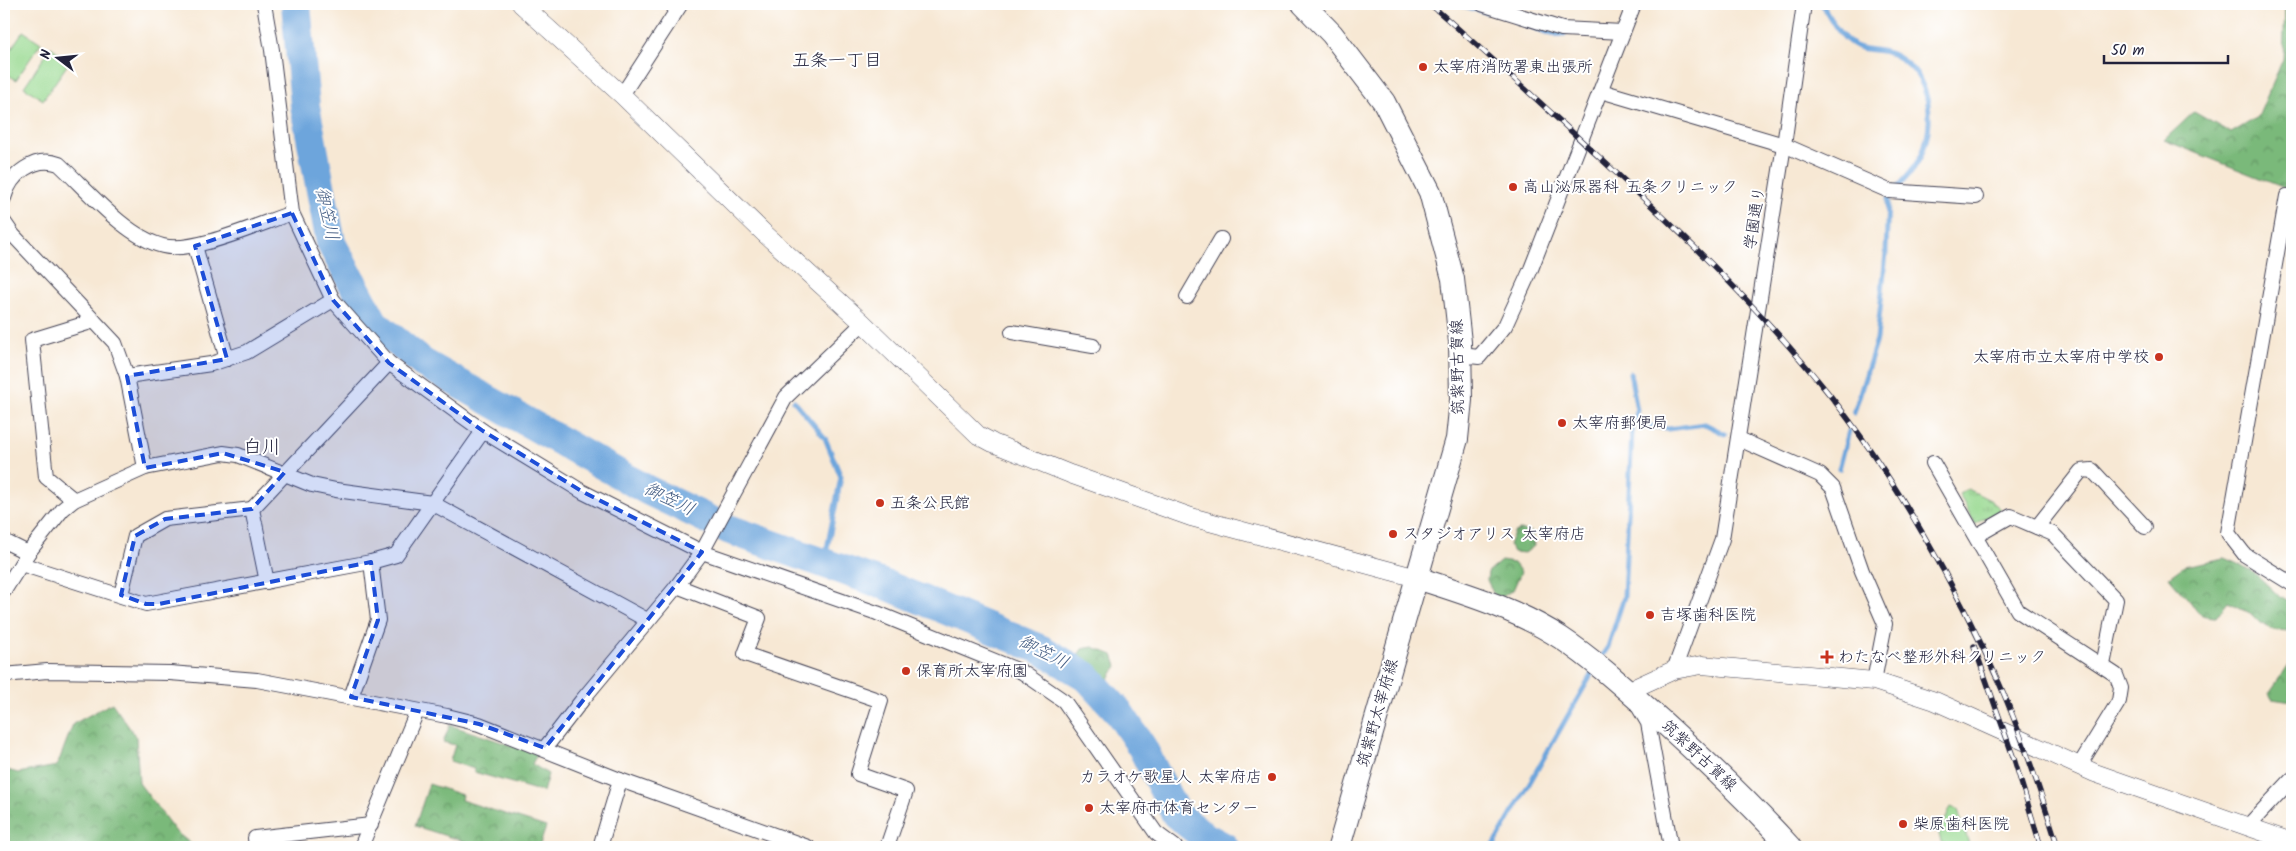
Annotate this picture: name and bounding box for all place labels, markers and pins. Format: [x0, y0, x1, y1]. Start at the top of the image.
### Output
place label: 太宰府消防署東出張所 [1433, 55, 1593, 80]
marker: 太宰府消防署東出張所 [1417, 61, 1429, 73]
place label: 高山泌尿器科 五条クリニック [1523, 175, 1737, 200]
marker: 高山泌尿器科 五条クリニック [1507, 181, 1519, 193]
place label: 太宰府市立太宰府中学校 [1973, 345, 2149, 370]
marker: 太宰府市立太宰府中学校 [2153, 351, 2165, 363]
place label: 太宰府郵便局 [1572, 411, 1668, 436]
marker: 太宰府郵便局 [1556, 417, 1568, 429]
place label: 五条公民館 [890, 491, 970, 516]
marker: 五条公民館 [874, 497, 886, 509]
place label: スタジオアリス 太宰府店 [1403, 522, 1586, 547]
marker: スタジオアリス 太宰府店 [1387, 528, 1399, 540]
place label: 吉塚歯科医院 [1660, 603, 1756, 628]
marker: 吉塚歯科医院 [1644, 609, 1656, 621]
place label: わたなべ整形外科クリニック [1838, 645, 2046, 670]
marker: わたなべ整形外科クリニック [1820, 650, 1834, 664]
place label: 保育所太宰府園 [916, 659, 1028, 684]
marker: 保育所太宰府園 [900, 665, 912, 677]
place label: カラオケ歌星人 太宰府店 [1080, 765, 1262, 790]
marker: カラオケ歌星人 太宰府店 [1266, 771, 1278, 783]
place label: 太宰府市体育センター [1099, 796, 1258, 821]
marker: 太宰府市体育センター [1083, 802, 1095, 814]
place label: 柴原歯科医院 [1913, 812, 2009, 837]
marker: 柴原歯科医院 [1897, 818, 1909, 830]

